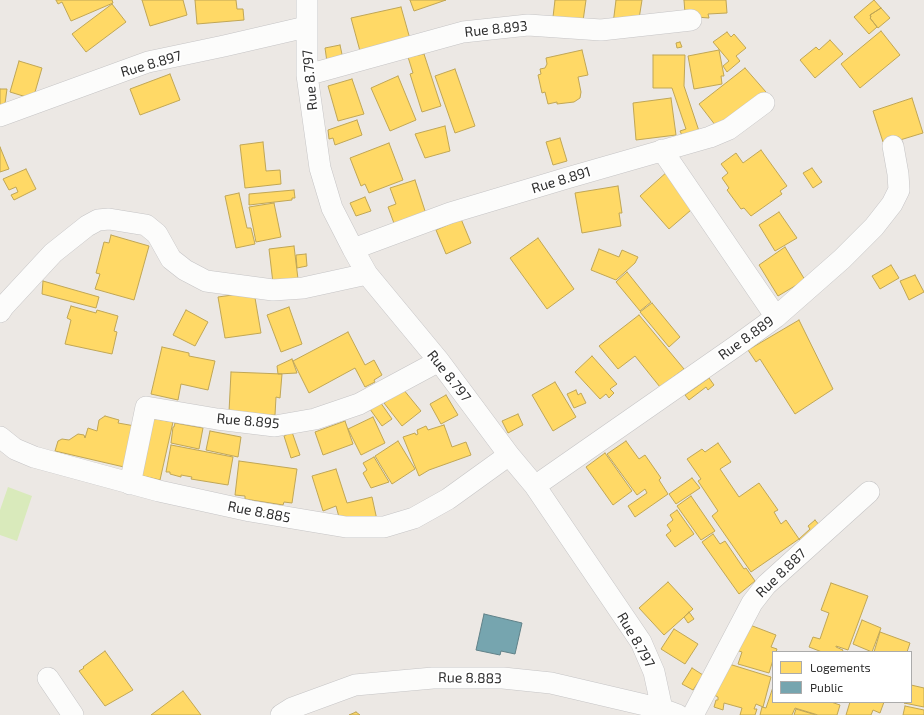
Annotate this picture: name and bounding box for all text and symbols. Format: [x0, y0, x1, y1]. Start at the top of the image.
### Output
street label: Rue 8.893 [464, 17, 528, 41]
street label: Rue 8.897 [119, 47, 183, 81]
street label: Rue 8.797 [299, 49, 321, 111]
street label: Rue 8.891 [529, 163, 593, 197]
street label: Rue 8.889 [715, 312, 777, 364]
street label: Rue 8.797 [424, 347, 474, 405]
street label: Rue 8.895 [216, 410, 280, 432]
street label: Rue 8.885 [226, 498, 292, 526]
street label: Rue 8.887 [752, 545, 810, 601]
street label: Rue 8.797 [614, 609, 658, 671]
legend [772, 651, 912, 703]
text: Logements [810, 660, 871, 674]
street label: Rue 8.883 [438, 669, 502, 687]
text: Public [810, 680, 843, 694]

